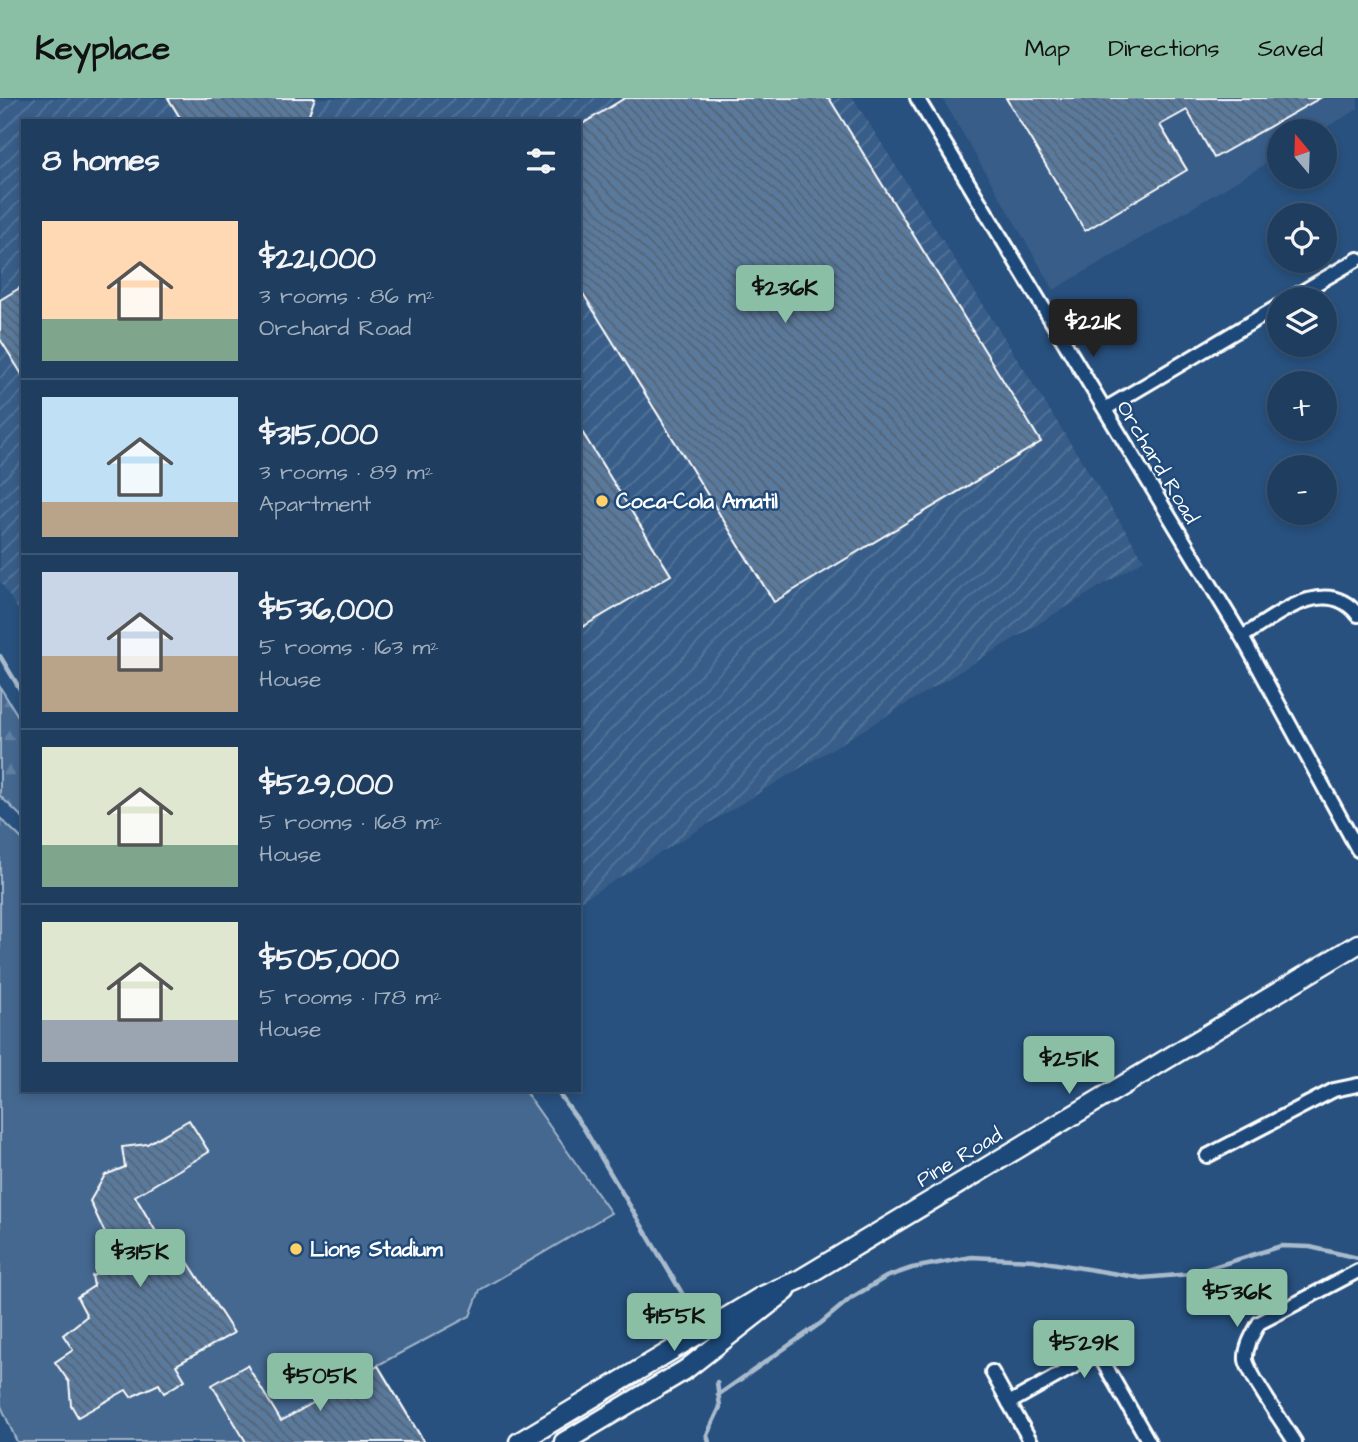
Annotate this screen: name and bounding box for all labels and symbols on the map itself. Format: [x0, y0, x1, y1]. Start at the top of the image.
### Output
north arrow [1267, 119, 1337, 189]
pin: $236K [736, 266, 834, 325]
pin: $221K [1044, 300, 1142, 359]
street label: Orchard Road [1109, 395, 1206, 530]
place label: Coca-Cola Amatil [616, 487, 778, 516]
marker: Coca-Cola Amatil [594, 493, 610, 509]
pin: $251K [1020, 1037, 1118, 1096]
street label: Pine Road [911, 1120, 1008, 1194]
pin: $315K [91, 1230, 189, 1289]
place label: Lions Stadium [310, 1235, 443, 1264]
marker: Lions Stadium [288, 1241, 304, 1257]
pin: $536K [1188, 1270, 1286, 1329]
pin: $155K [625, 1294, 723, 1353]
pin: $529K [1035, 1320, 1133, 1380]
pin: $505K [271, 1354, 369, 1413]

